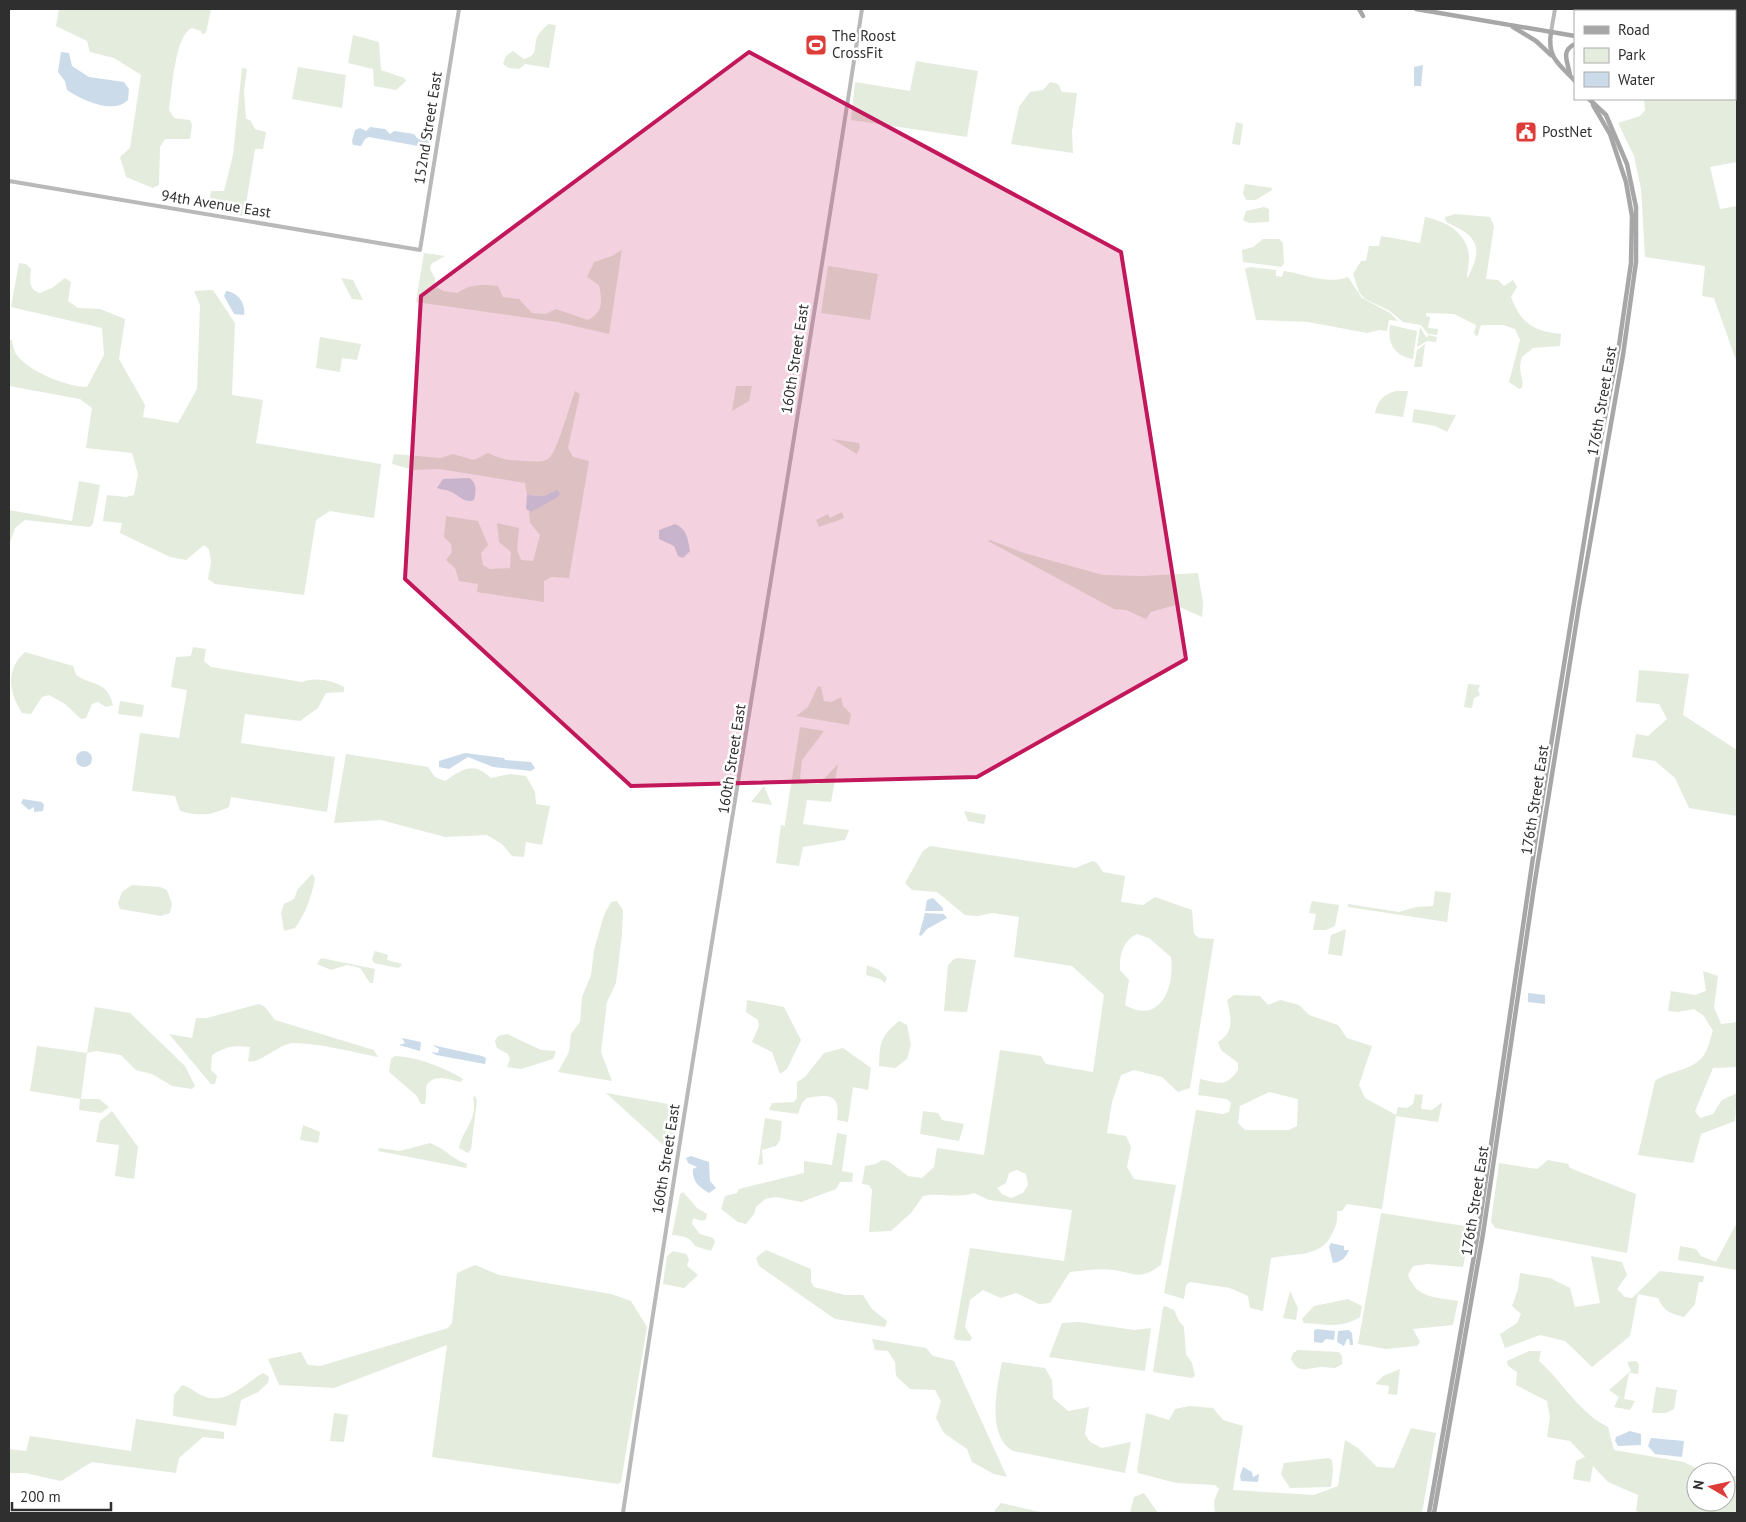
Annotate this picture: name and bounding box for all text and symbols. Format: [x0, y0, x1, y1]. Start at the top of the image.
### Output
legend [1574, 10, 1736, 100]
text: Road [1618, 20, 1650, 39]
place label: The Roost CrossFit [832, 26, 896, 62]
sports icon: The Roost CrossFit [804, 33, 828, 57]
text: Park [1618, 45, 1646, 64]
street label: 152nd Street East [409, 70, 446, 186]
text: Water [1618, 70, 1655, 89]
public building icon: PostNet [1514, 120, 1538, 144]
place label: PostNet [1542, 122, 1592, 141]
street label: 94th Avenue East [160, 185, 272, 222]
street label: 160th Street East [776, 303, 813, 415]
street label: 176th Street East [1583, 345, 1621, 457]
street label: 160th Street East [713, 703, 750, 815]
street label: 176th Street East [1516, 744, 1553, 856]
street label: 160th Street East [647, 1103, 684, 1215]
street label: 176th Street East [1456, 1145, 1493, 1257]
north arrow [1686, 1462, 1736, 1512]
text: N [1689, 1479, 1708, 1491]
scale bar [12, 1480, 111, 1512]
text: 200 m [20, 1487, 61, 1506]

